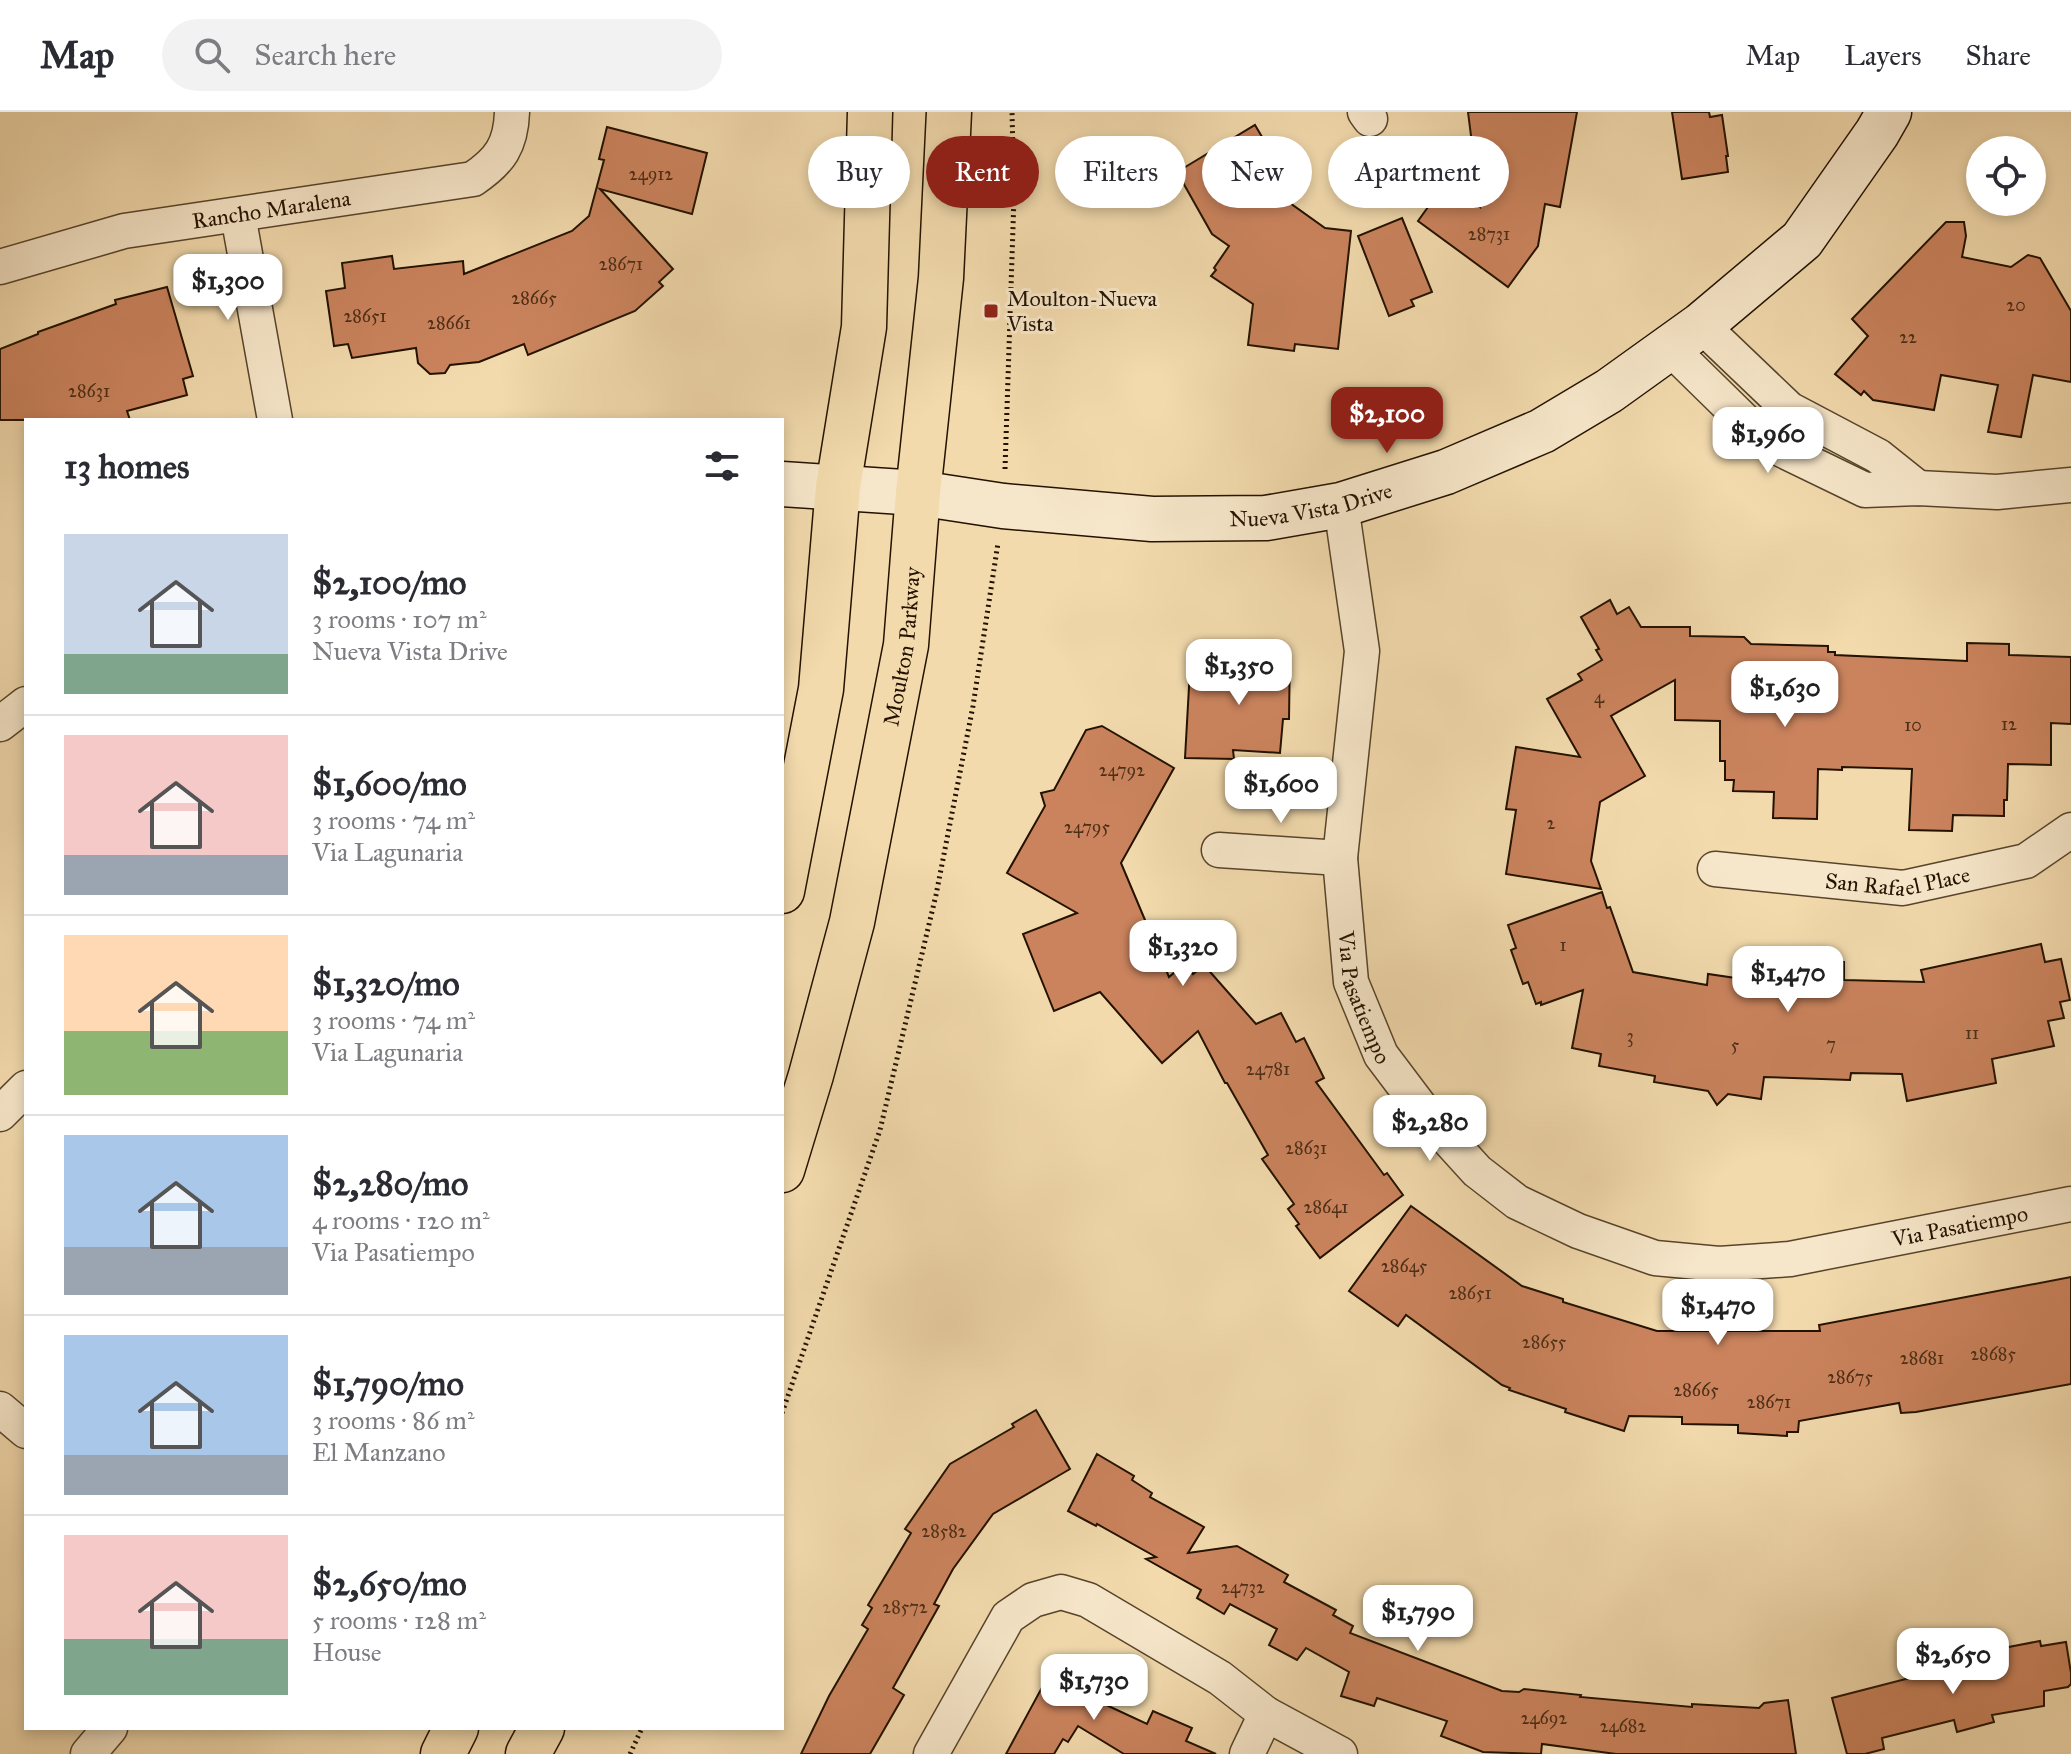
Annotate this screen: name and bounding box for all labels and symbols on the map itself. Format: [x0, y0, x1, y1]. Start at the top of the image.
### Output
house number: 24912 [629, 163, 673, 185]
street label: Rancho Maralena [190, 184, 353, 235]
house number: 28731 [1468, 223, 1510, 245]
house number: 28671 [599, 253, 643, 275]
pin: $1,300 [163, 254, 293, 322]
place label: Moulton-Nueva Vista [1006, 285, 1158, 337]
house number: 28665 [511, 287, 557, 309]
house number: 20 [2006, 294, 2026, 316]
marker: Moulton-Nueva Vista [982, 302, 1000, 320]
house number: 28651 [343, 305, 387, 327]
house number: 28661 [427, 312, 471, 334]
house number: 22 [1899, 326, 1917, 348]
house number: 28631 [68, 380, 110, 402]
pin: $2,100 [1322, 387, 1452, 455]
pin: $1,960 [1703, 407, 1833, 475]
street label: Nueva Vista Drive [1229, 477, 1396, 532]
street label: Moulton Parkway [878, 565, 926, 728]
pin: $1,350 [1174, 639, 1304, 707]
pin: $1,630 [1720, 661, 1850, 729]
house number: 4 [1594, 686, 1605, 708]
house number: 12 [2001, 713, 2017, 735]
house number: 10 [1904, 714, 1922, 736]
pin: $1,600 [1216, 757, 1346, 825]
house number: 24792 [1099, 759, 1145, 781]
house number: 2 [1547, 812, 1556, 834]
house number: 24795 [1064, 816, 1111, 838]
street label: San Rafael Place [1824, 861, 1973, 902]
pin: $1,320 [1118, 920, 1248, 988]
street label: Via Pasatiempo [1332, 929, 1396, 1070]
house number: 1 [1559, 934, 1567, 956]
pin: $1,470 [1723, 946, 1853, 1014]
house number: 11 [1965, 1022, 1979, 1044]
house number: 3 [1626, 1025, 1634, 1047]
house number: 7 [1826, 1033, 1836, 1055]
house number: 5 [1731, 1034, 1740, 1056]
house number: 24781 [1246, 1058, 1290, 1080]
pin: $2,280 [1365, 1095, 1495, 1163]
house number: 28631 [1285, 1137, 1327, 1159]
house number: 28641 [1304, 1196, 1348, 1218]
street label: Via Pasatiempo [1889, 1200, 2030, 1253]
house number: 28645 [1381, 1255, 1428, 1277]
pin: $1,470 [1653, 1279, 1783, 1347]
house number: 28651 [1448, 1282, 1492, 1304]
house number: 28655 [1522, 1331, 1567, 1353]
house number: 28685 [1970, 1343, 2016, 1365]
house number: 28681 [1900, 1347, 1944, 1369]
house number: 28675 [1827, 1366, 1873, 1388]
house number: 28665 [1673, 1379, 1719, 1401]
house number: 28671 [1747, 1391, 1791, 1413]
house number: 28582 [921, 1520, 967, 1542]
house number: 24732 [1221, 1576, 1265, 1598]
pin: $1,790 [1353, 1585, 1483, 1653]
house number: 28572 [882, 1596, 928, 1618]
pin: $2,650 [1888, 1628, 2018, 1696]
pin: $1,730 [1029, 1654, 1159, 1722]
house number: 24692 [1521, 1707, 1567, 1729]
house number: 24682 [1600, 1715, 1646, 1737]

